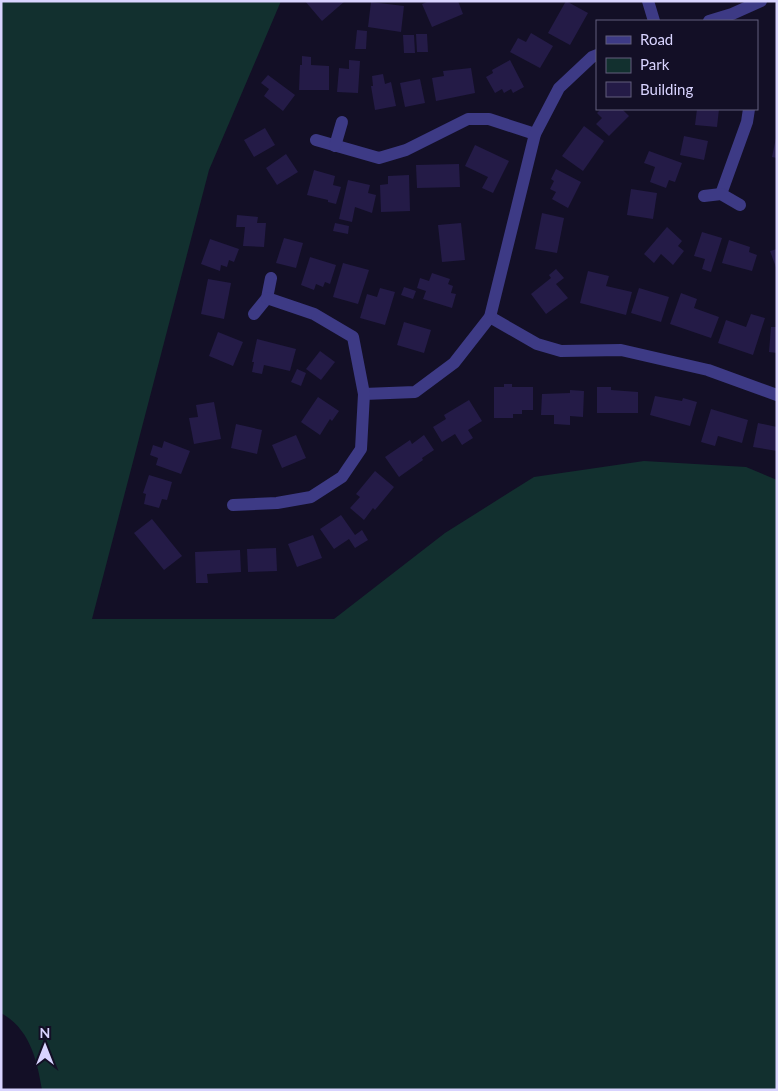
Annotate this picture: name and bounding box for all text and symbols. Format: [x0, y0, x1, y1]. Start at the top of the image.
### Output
legend [596, 20, 758, 110]
text: Road [640, 30, 673, 48]
text: Park [640, 55, 670, 73]
text: Building [640, 80, 693, 98]
north arrow [20, 1021, 70, 1071]
text: N [40, 1024, 50, 1041]

